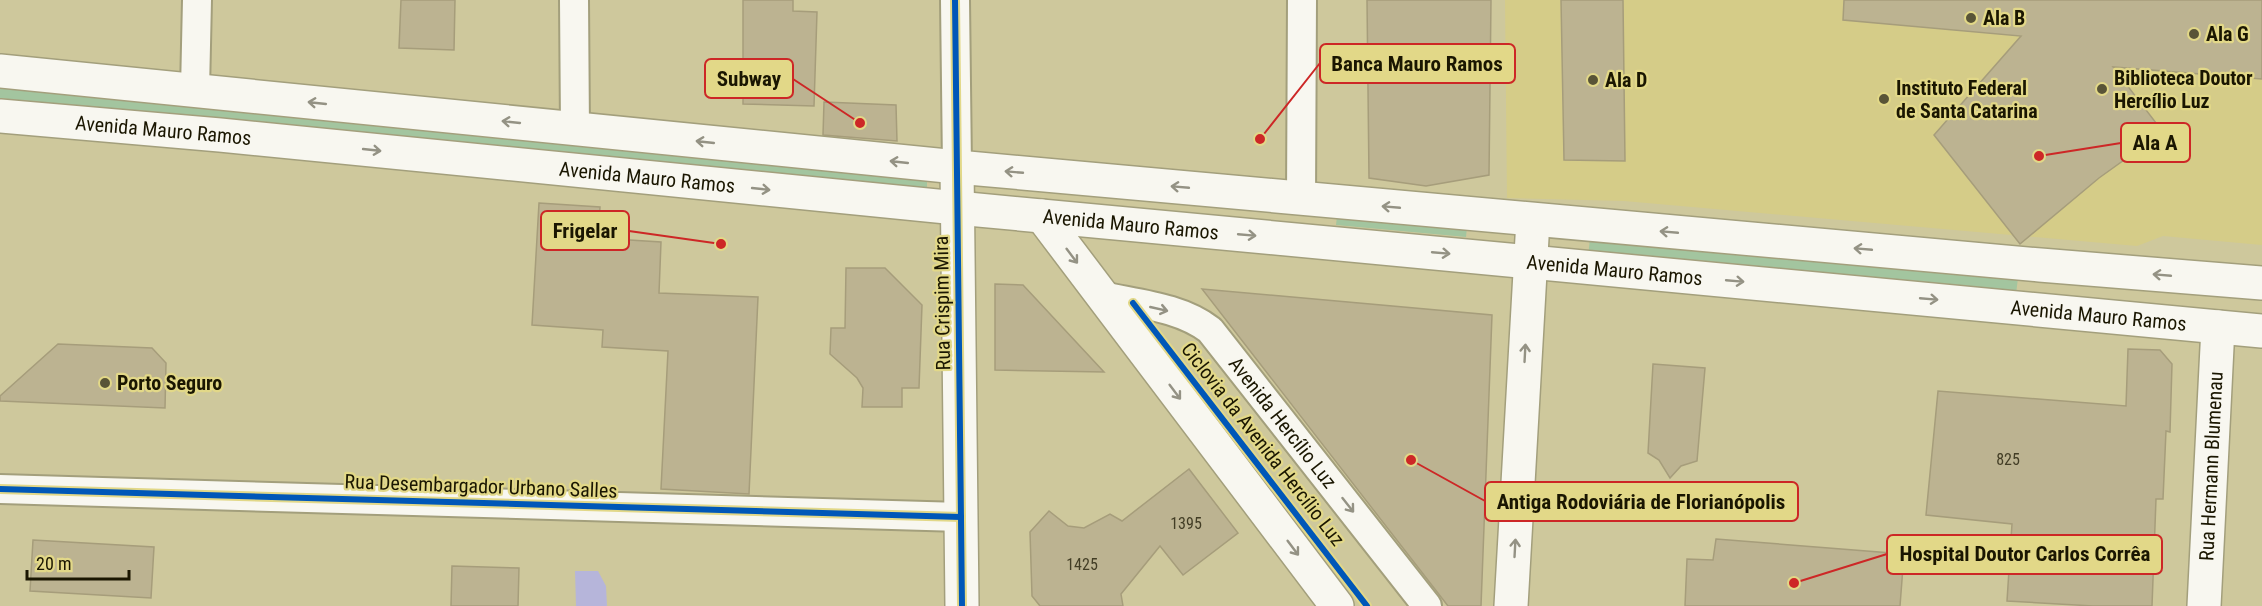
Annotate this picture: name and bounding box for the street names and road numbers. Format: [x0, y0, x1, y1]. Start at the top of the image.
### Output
street label: Avenida Mauro Ramos [74, 111, 253, 150]
street label: Avenida Mauro Ramos [558, 157, 736, 198]
street label: Avenida Mauro Ramos [1042, 204, 1220, 245]
street label: Rua Crispim Mira [929, 235, 955, 371]
street label: Avenida Mauro Ramos [1526, 250, 1704, 290]
street label: Avenida Mauro Ramos [2009, 295, 2188, 336]
street label: Ciclovia da Avenida Hercílio Luz [1176, 338, 1350, 550]
street label: Avenida Hercílio Luz [1224, 352, 1342, 493]
street label: Rua Hermann Blumenau [2194, 371, 2228, 561]
street label: Rua Desembargador Urbano Salles [344, 469, 618, 503]

